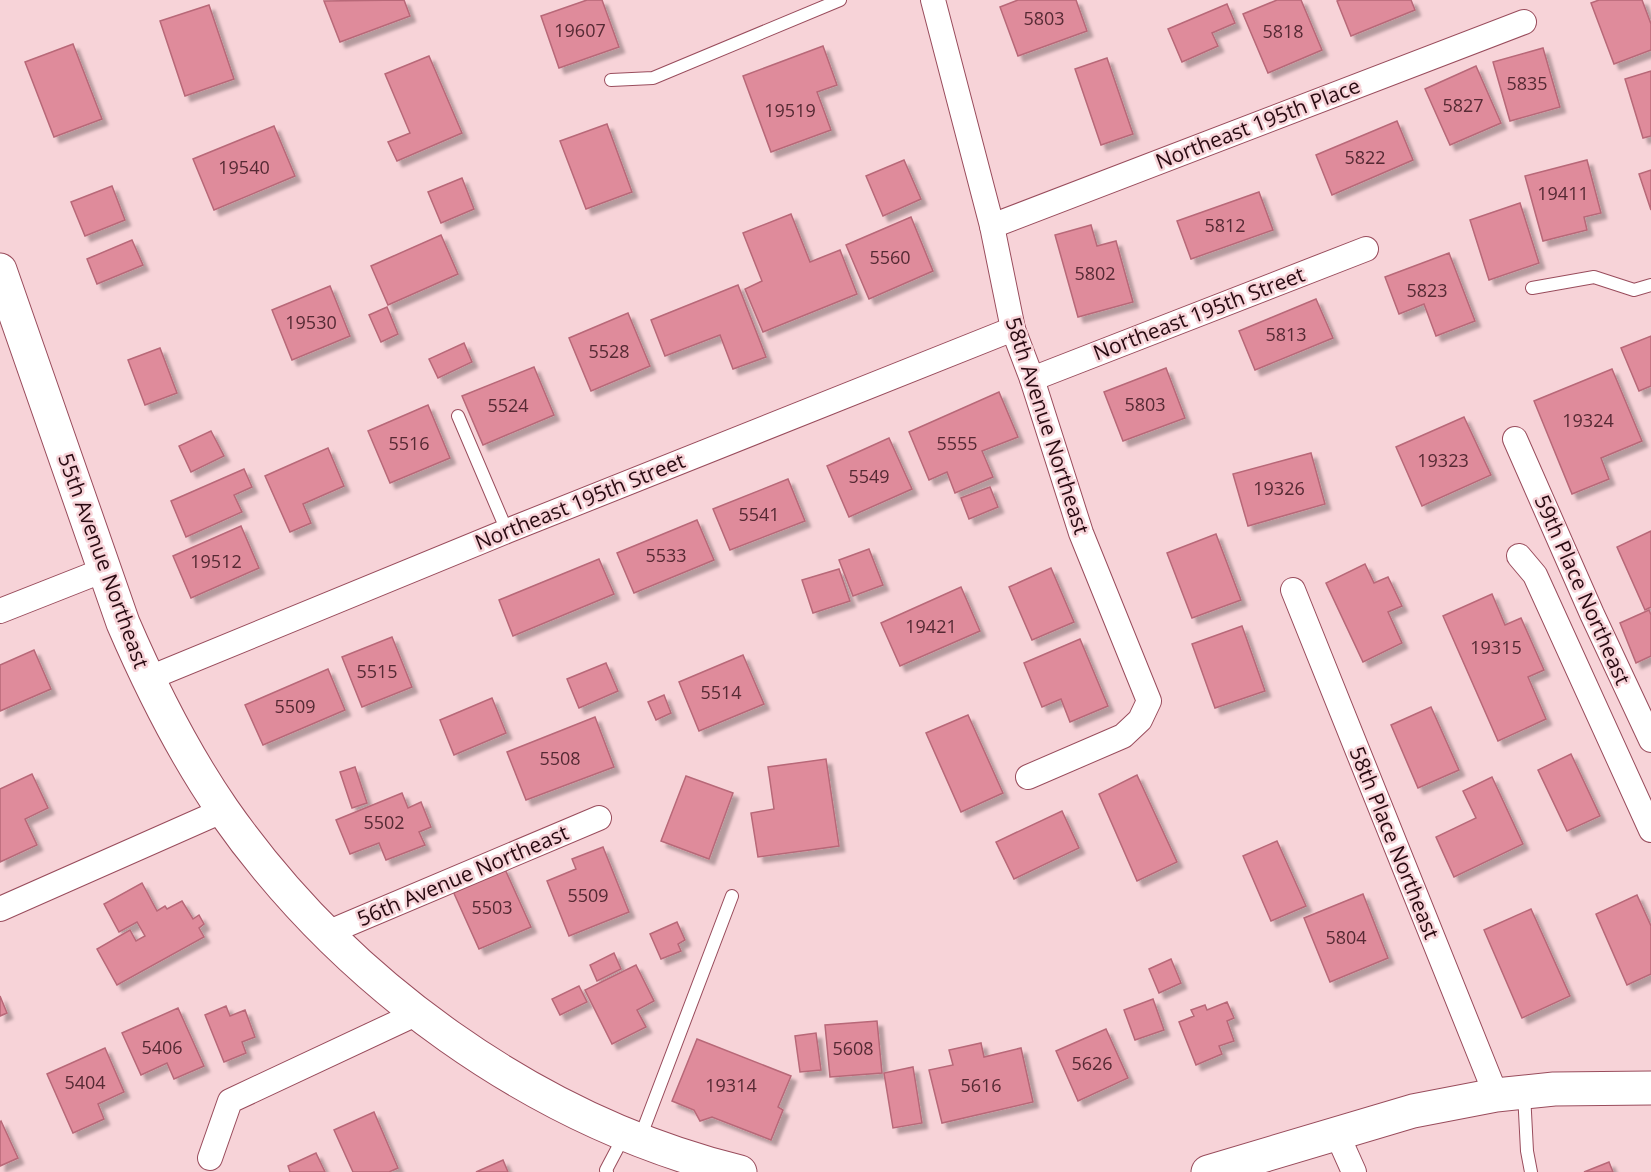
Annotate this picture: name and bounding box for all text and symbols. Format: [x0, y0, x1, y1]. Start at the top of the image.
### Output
house number: 5803 [1023, 6, 1065, 30]
house number: 19607 [554, 18, 606, 42]
house number: 5818 [1262, 19, 1304, 43]
street label: Northeast 195th Place [1151, 71, 1364, 175]
house number: 5835 [1506, 71, 1548, 95]
house number: 5827 [1442, 93, 1484, 117]
house number: 19519 [764, 98, 816, 122]
house number: 5822 [1344, 145, 1386, 169]
house number: 19540 [218, 155, 270, 179]
house number: 19411 [1537, 181, 1589, 205]
house number: 5812 [1204, 213, 1246, 237]
house number: 5560 [869, 245, 911, 269]
street label: Northeast 195th Street [1089, 260, 1308, 366]
house number: 5802 [1074, 261, 1116, 285]
house number: 5823 [1406, 278, 1448, 302]
house number: 19530 [285, 310, 337, 334]
street label: 58th Avenue Northeast [1000, 314, 1096, 538]
house number: 5813 [1265, 322, 1307, 346]
house number: 5528 [588, 339, 630, 363]
house number: 5803 [1124, 392, 1166, 416]
house number: 5524 [487, 393, 529, 417]
house number: 19324 [1562, 408, 1614, 432]
house number: 5516 [388, 431, 430, 455]
house number: 5555 [936, 431, 978, 455]
street label: Northeast 195th Street [470, 446, 689, 556]
house number: 19323 [1417, 448, 1469, 472]
street label: 55th Avenue Northeast [52, 449, 156, 672]
house number: 5549 [848, 464, 890, 488]
house number: 19326 [1253, 476, 1305, 500]
street label: 59th Place Northeast [1528, 490, 1637, 689]
house number: 5541 [738, 502, 780, 526]
house number: 5533 [645, 543, 687, 567]
house number: 19512 [190, 549, 242, 573]
house number: 19421 [905, 614, 957, 638]
house number: 19315 [1470, 635, 1522, 659]
house number: 5515 [356, 659, 398, 683]
house number: 5514 [700, 680, 742, 704]
house number: 5509 [274, 694, 316, 718]
street label: 58th Place Northeast [1344, 742, 1446, 943]
house number: 5508 [539, 746, 581, 770]
house number: 5502 [363, 810, 405, 834]
street label: 56th Avenue Northeast [353, 818, 572, 932]
house number: 5509 [567, 883, 609, 907]
house number: 5503 [471, 895, 513, 919]
house number: 5804 [1325, 925, 1367, 949]
house number: 5406 [141, 1035, 183, 1059]
house number: 5608 [832, 1036, 874, 1060]
house number: 5626 [1071, 1051, 1113, 1075]
house number: 5404 [64, 1070, 106, 1094]
house number: 19314 [705, 1073, 757, 1097]
house number: 5616 [960, 1073, 1002, 1097]

